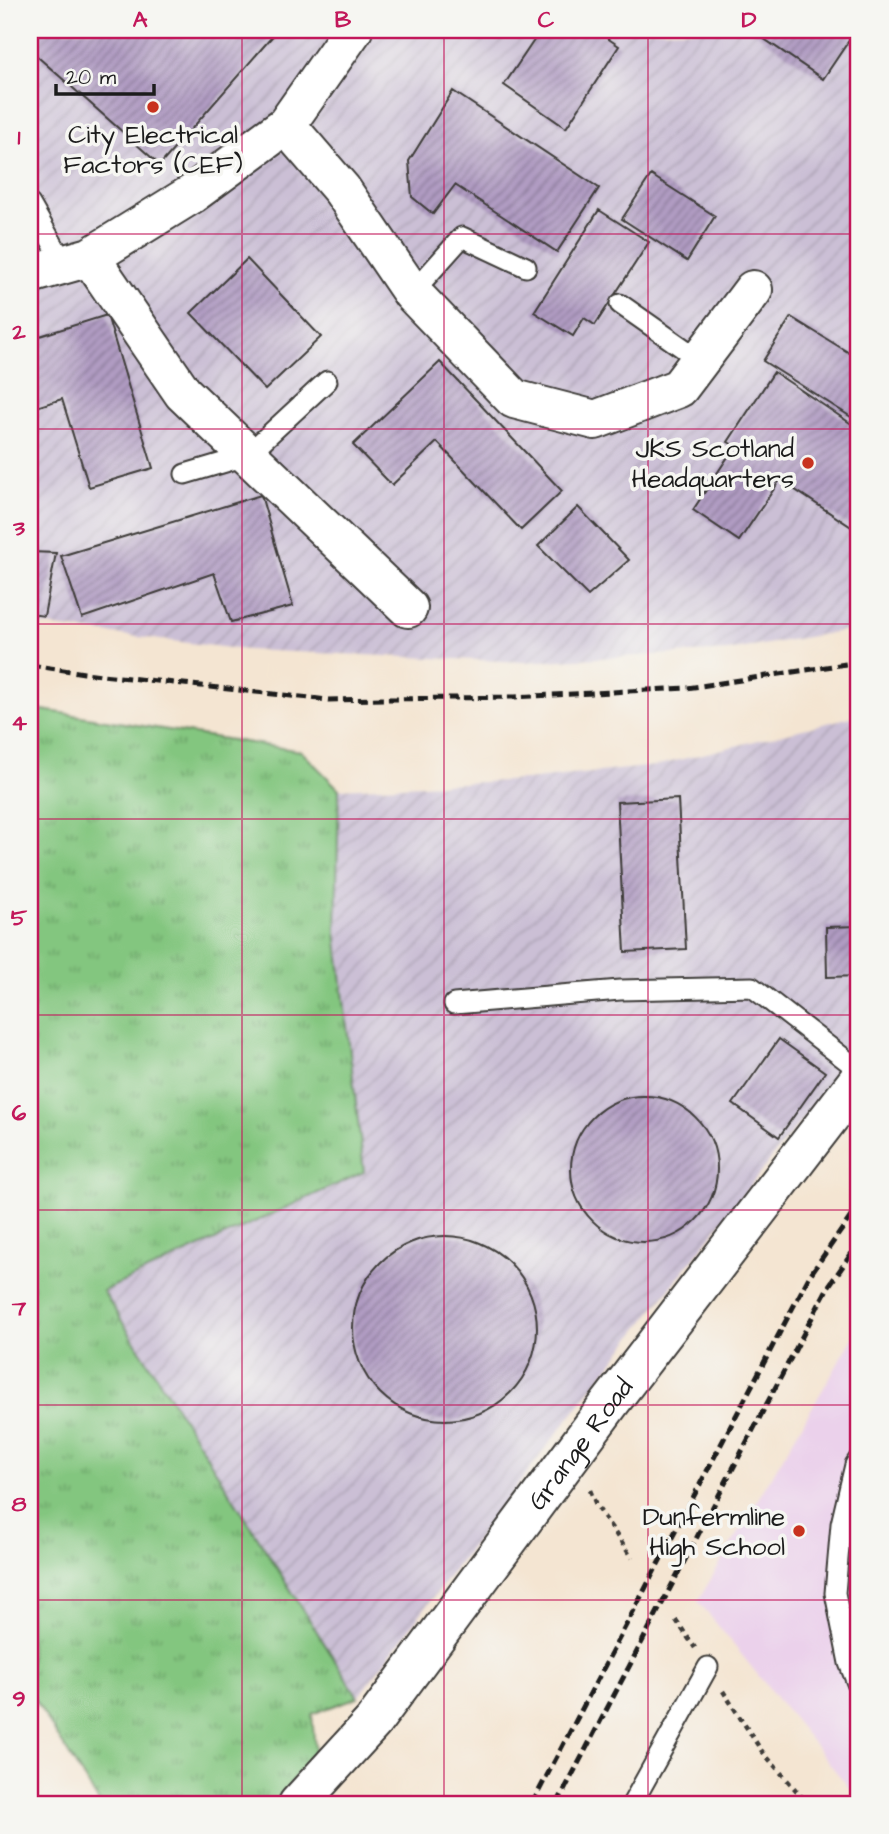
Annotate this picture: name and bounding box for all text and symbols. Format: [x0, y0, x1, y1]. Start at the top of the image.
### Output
text: A [133, 4, 148, 36]
text: B [335, 4, 352, 36]
text: C [538, 4, 555, 36]
text: D [742, 4, 757, 36]
scale bar [56, 52, 154, 96]
text: 20 m [66, 63, 117, 92]
marker: City Electrical Factors (CEF) [145, 99, 161, 115]
place label: City Electrical Factors (CEF) [63, 117, 243, 183]
text: 1 [18, 121, 21, 153]
text: 2 [11, 316, 26, 348]
place label: JKS Scotland Headquarters [632, 431, 794, 497]
marker: JKS Scotland Headquarters [800, 455, 816, 471]
text: 3 [12, 512, 25, 544]
text: 4 [11, 707, 27, 739]
text: 5 [11, 902, 28, 934]
text: 6 [12, 1097, 27, 1129]
text: 7 [11, 1292, 27, 1324]
street label: Grange Road [520, 1371, 642, 1518]
text: 8 [12, 1488, 27, 1520]
place label: Dunfermline High School [643, 1499, 785, 1567]
marker: Dunfermline High School [791, 1523, 807, 1539]
text: 9 [12, 1683, 26, 1715]

